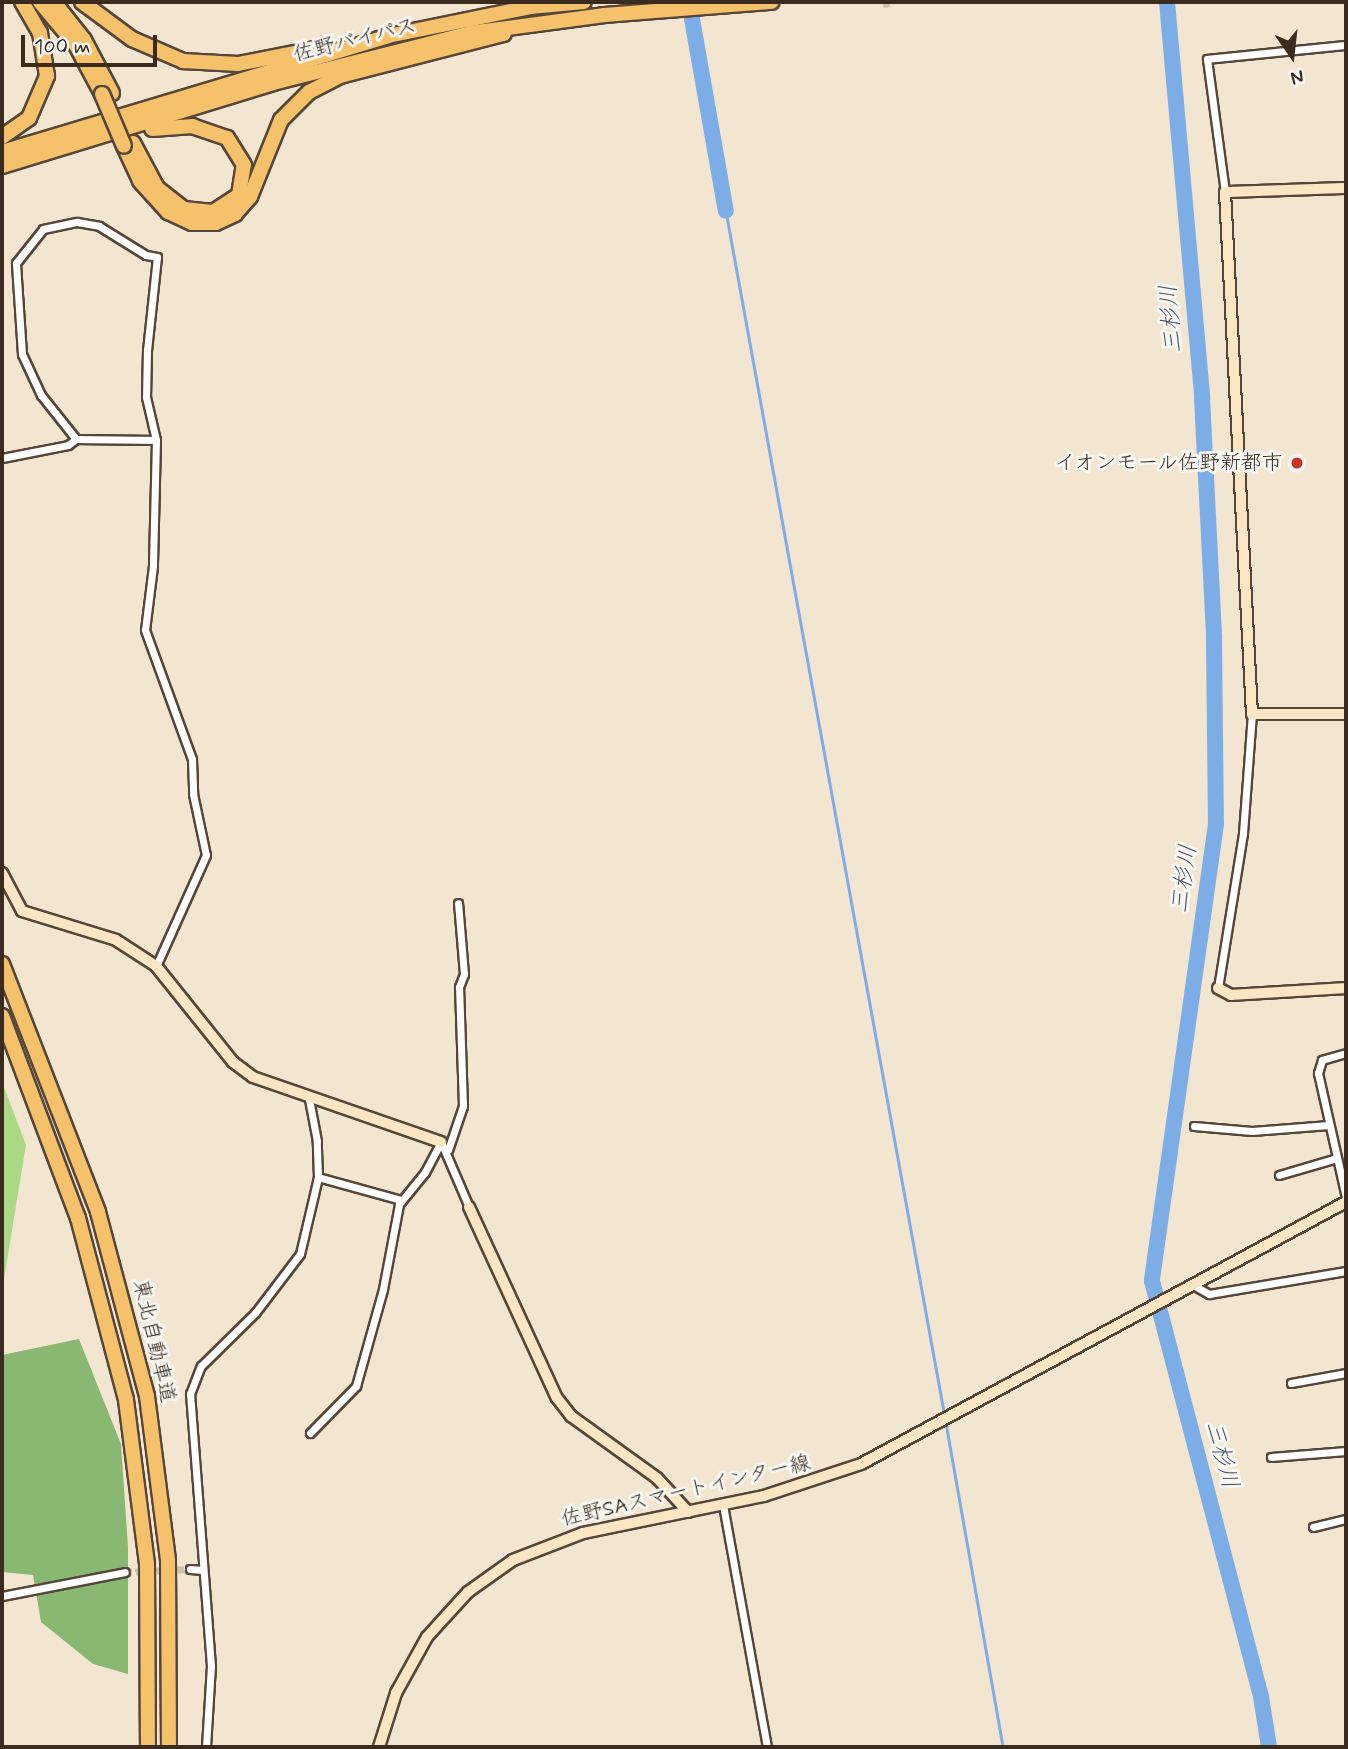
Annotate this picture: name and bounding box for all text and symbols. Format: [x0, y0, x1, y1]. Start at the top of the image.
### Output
street label: 佐野バイパス [291, 13, 419, 67]
scale bar [24, 21, 161, 65]
north arrow [1257, 21, 1327, 91]
text: 100 m [34, 33, 90, 61]
text: N [1288, 63, 1306, 91]
water label: 三杉川 [1155, 283, 1189, 355]
place label: イオンモール佐野新都市 [1052, 450, 1283, 476]
marker: イオンモール佐野新都市 [1289, 455, 1305, 471]
water label: 三杉川 [1167, 843, 1203, 915]
street label: 東北自動車道 [128, 1277, 180, 1405]
water label: 三杉川 [1199, 1418, 1243, 1492]
street label: 佐野SAスマートインター線 [558, 1450, 814, 1532]

